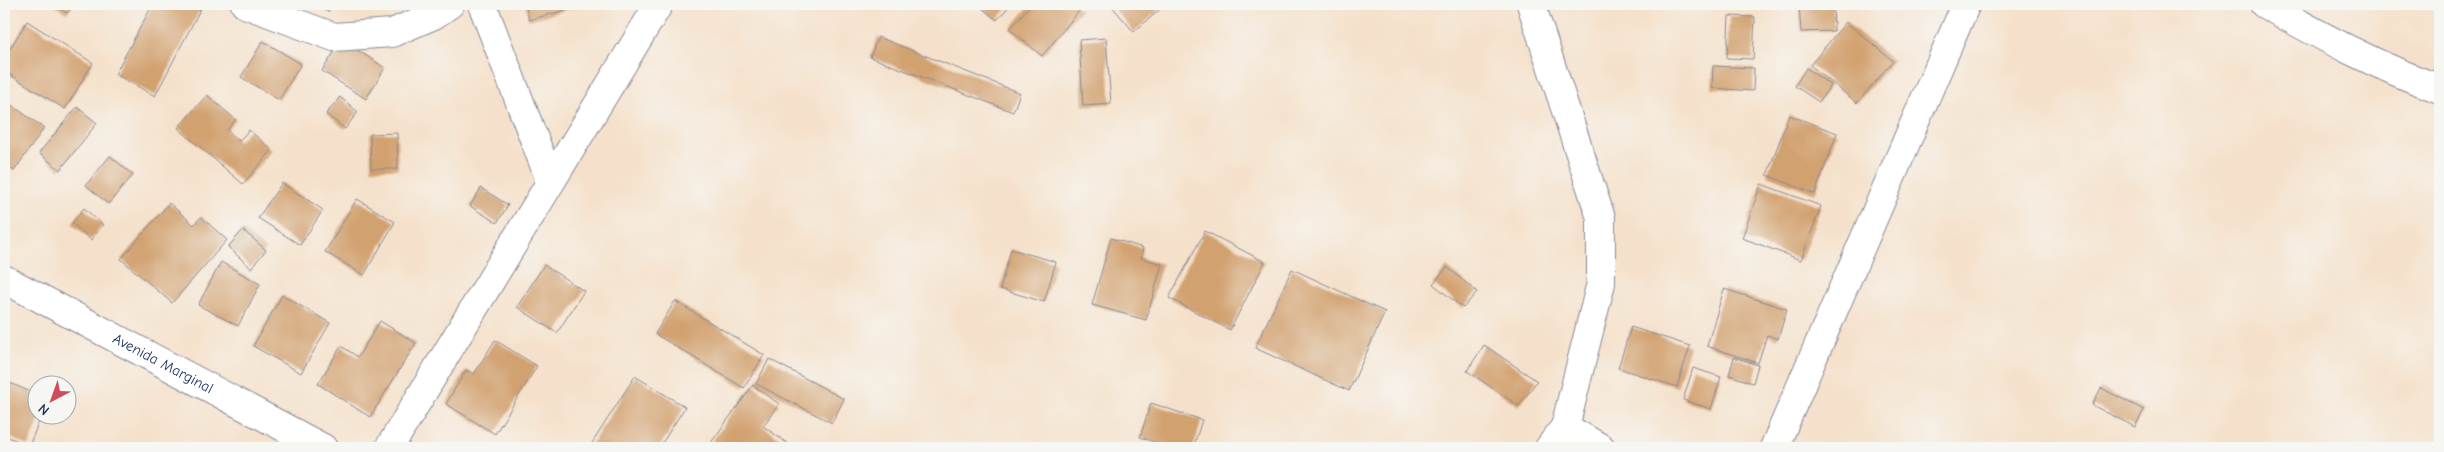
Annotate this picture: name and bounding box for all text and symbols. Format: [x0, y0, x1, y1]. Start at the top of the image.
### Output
street label: Avenida Marginal [110, 329, 216, 397]
north arrow [28, 374, 78, 424]
text: N [35, 400, 53, 419]

